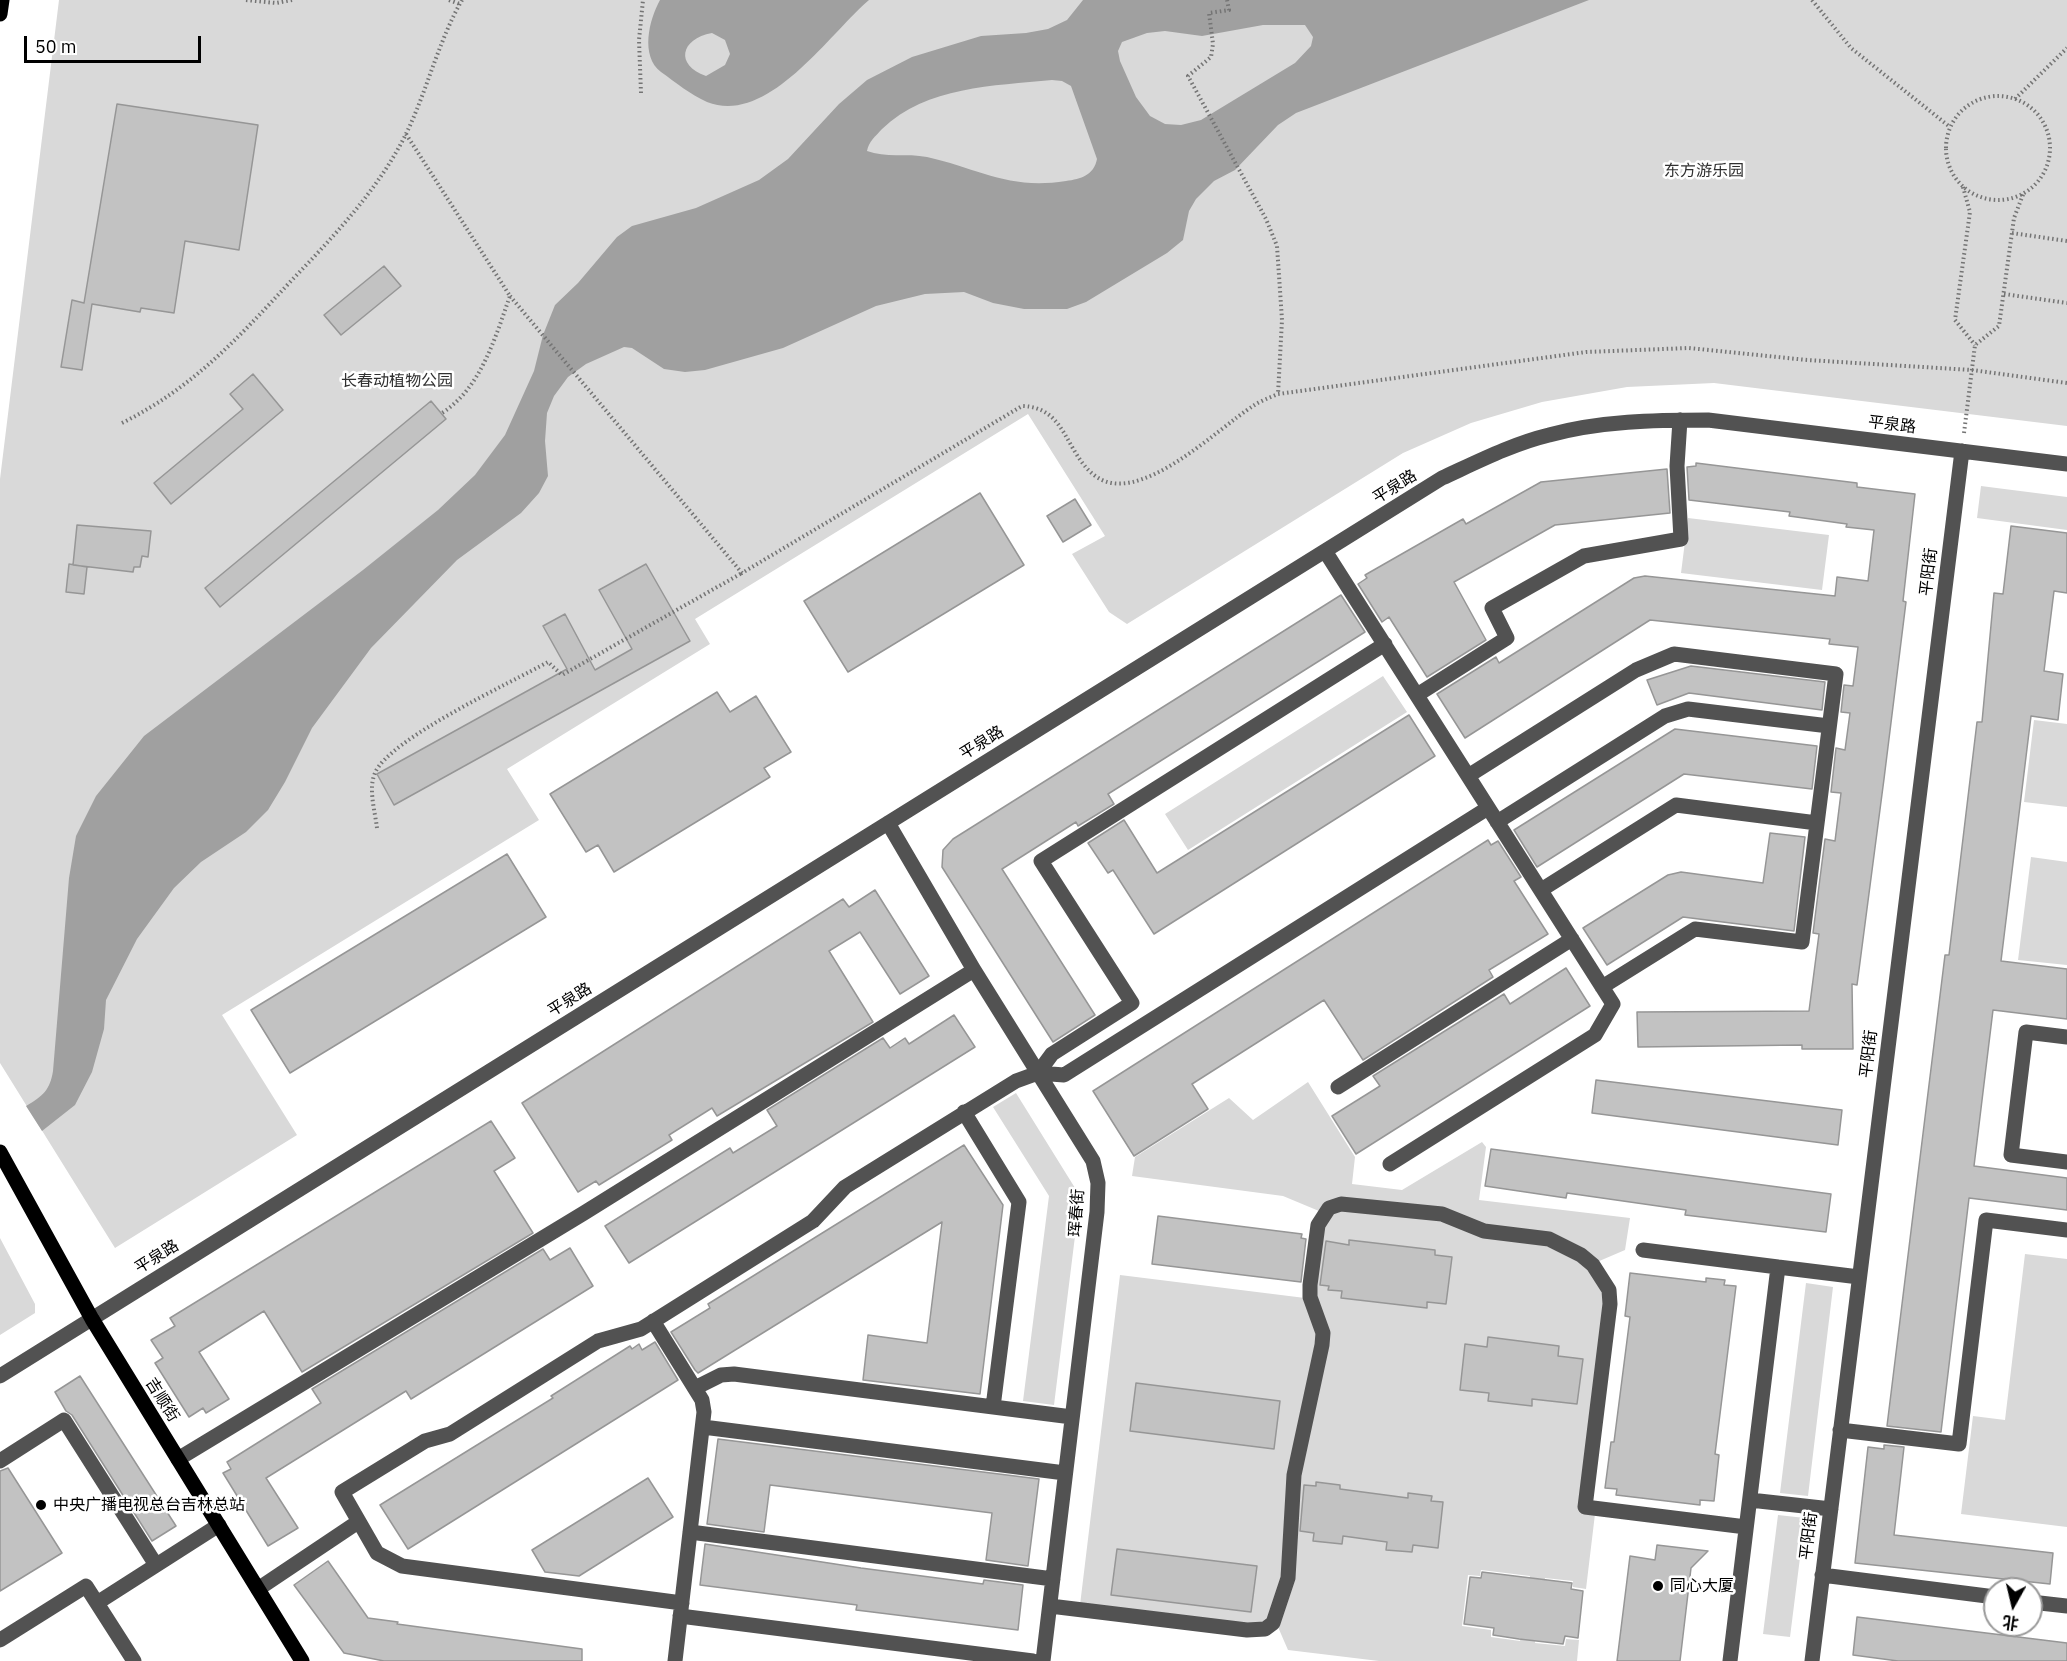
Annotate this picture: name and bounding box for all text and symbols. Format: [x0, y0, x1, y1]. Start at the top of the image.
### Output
scale bar [27, 24, 204, 62]
text: 50 m [35, 35, 77, 58]
park label: 东方游乐园 [1664, 161, 1744, 181]
park label: 长春动植物公园 [341, 371, 453, 391]
street label: 平泉路 [1867, 413, 1917, 437]
street label: 平泉路 [1370, 466, 1420, 508]
street label: 平阳街 [1917, 547, 1941, 597]
street label: 平泉路 [957, 722, 1007, 764]
street label: 平泉路 [545, 979, 595, 1021]
street label: 平阳街 [1857, 1029, 1881, 1079]
street label: 珲春街 [1066, 1188, 1088, 1238]
street label: 平泉路 [132, 1236, 182, 1278]
street label: 吉顺街 [141, 1375, 183, 1425]
place label: 中央广播电视总台吉林总站 [53, 1495, 245, 1515]
marker: 中央广播电视总台吉林总站 [34, 1498, 48, 1512]
street label: 平阳街 [1797, 1511, 1821, 1561]
place label: 同心大厦 [1670, 1576, 1734, 1596]
north arrow [1983, 1577, 2043, 1637]
marker: 同心大厦 [1651, 1579, 1665, 1593]
text: 北 [2001, 1612, 2020, 1634]

